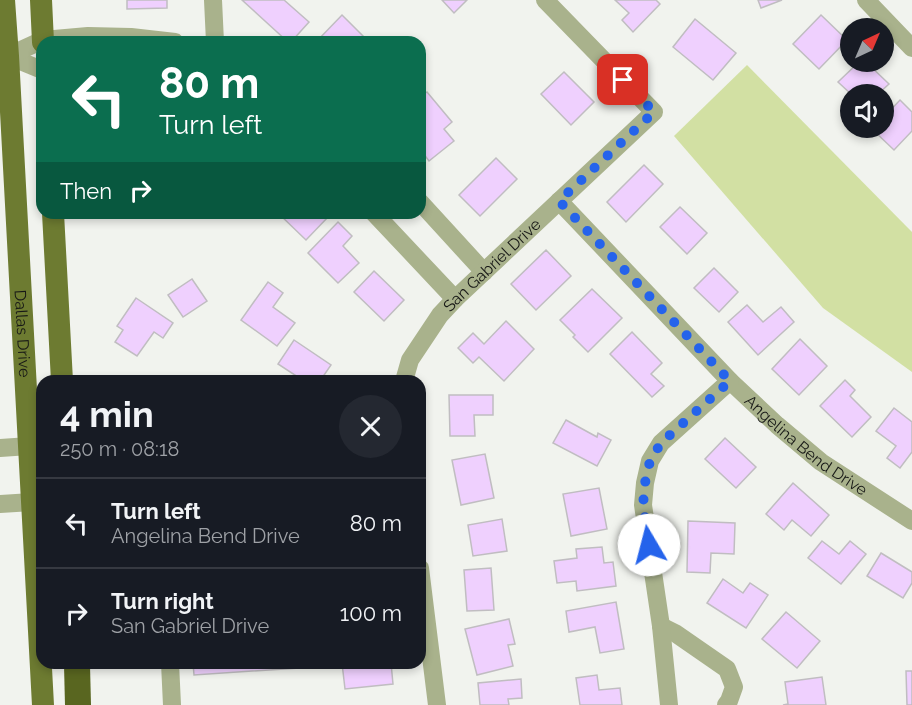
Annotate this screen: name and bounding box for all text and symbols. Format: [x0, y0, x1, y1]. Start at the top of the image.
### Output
north arrow [840, 18, 894, 72]
map controls [840, 18, 894, 138]
pin [597, 54, 648, 105]
text: 80 m [159, 59, 259, 108]
icon: left [60, 60, 138, 138]
icon: arrive [606, 63, 639, 96]
button: sound [840, 84, 894, 138]
text: Turn left [159, 109, 262, 140]
icon: right [124, 174, 157, 207]
text: Then [60, 178, 112, 204]
street label: San Gabriel Drive [439, 215, 545, 315]
street label: Dallas Drive [11, 289, 34, 378]
street label: Angelina Bend Drive [741, 391, 871, 499]
text: 4 min [60, 393, 154, 435]
button: close [339, 395, 402, 458]
text: 250 m · 08:18 [60, 437, 179, 461]
text: Turn left [111, 498, 201, 524]
icon: left [60, 507, 93, 540]
text: 80 m [350, 510, 402, 536]
position arrow [617, 513, 681, 577]
text: Angelina Bend Drive [111, 524, 300, 548]
text: Turn right [111, 588, 214, 614]
icon: right [60, 597, 93, 630]
text: 100 m [340, 600, 402, 626]
text: San Gabriel Drive [111, 614, 269, 638]

